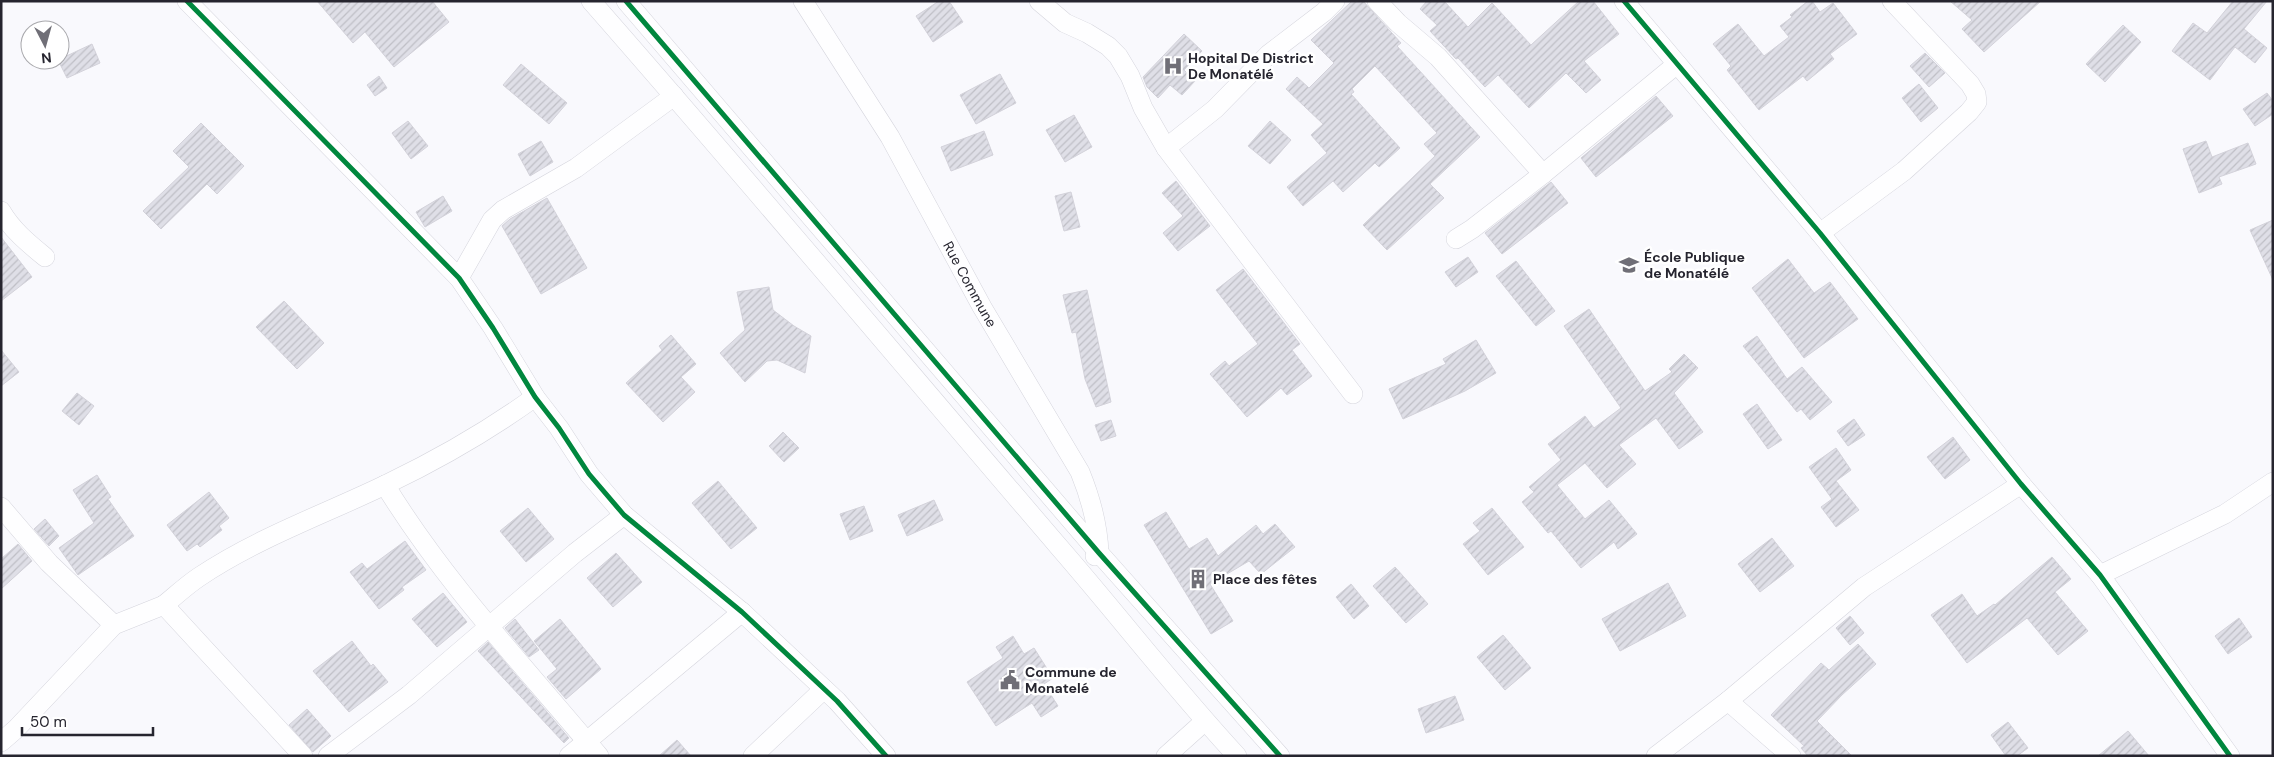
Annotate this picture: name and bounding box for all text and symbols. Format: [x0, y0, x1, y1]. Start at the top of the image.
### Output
north arrow [20, 20, 70, 70]
text: N [40, 48, 52, 67]
place label: Hopital De District De Monatélé [1188, 49, 1314, 83]
hospital icon: Hopital De District De Monatélé [1162, 55, 1184, 77]
street label: Rue Commune [939, 238, 1001, 331]
place label: École Publique de Monatélé [1644, 248, 1745, 282]
school or university icon: École Publique de Monatélé [1618, 254, 1640, 276]
building icon: Place des fêtes [1187, 568, 1209, 590]
place label: Place des fêtes [1213, 570, 1317, 588]
place label: Commune de Monatelé [1025, 663, 1117, 697]
public building icon: Commune de Monatelé [999, 669, 1021, 691]
scale bar [22, 704, 154, 736]
text: 50 m [30, 712, 67, 732]

